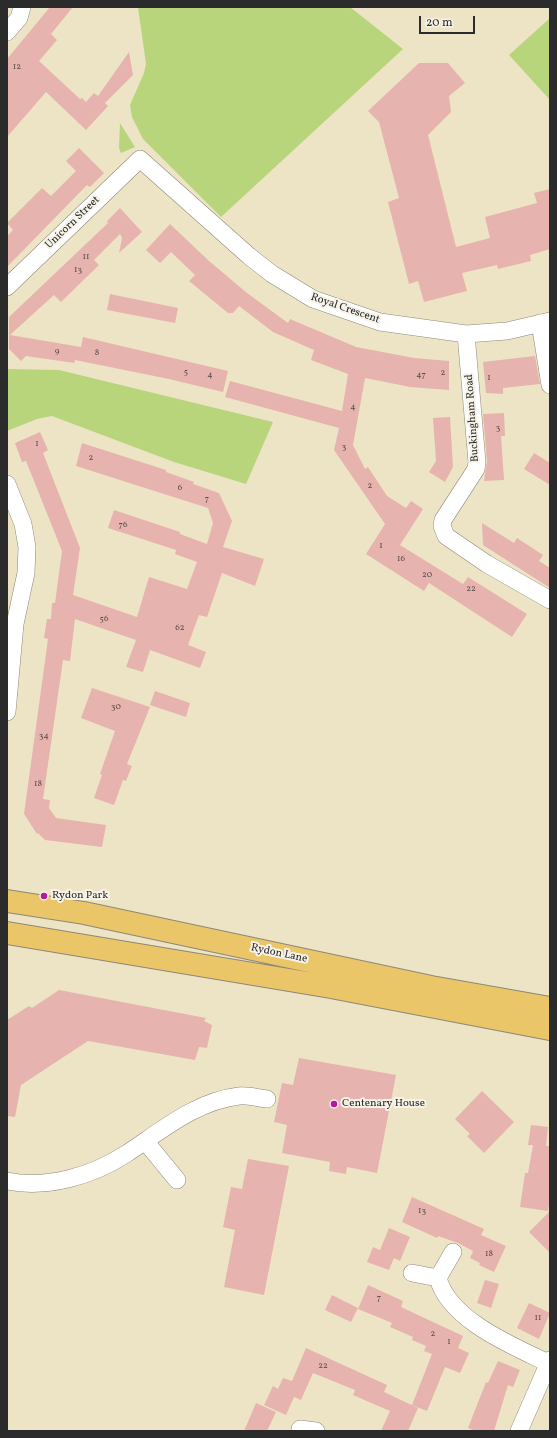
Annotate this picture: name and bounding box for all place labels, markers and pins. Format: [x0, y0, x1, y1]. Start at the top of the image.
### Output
place label: Rydon Park [52, 889, 108, 903]
marker: Rydon Park [39, 891, 49, 901]
place label: Centenary House [342, 1097, 425, 1111]
marker: Centenary House [329, 1099, 339, 1109]

